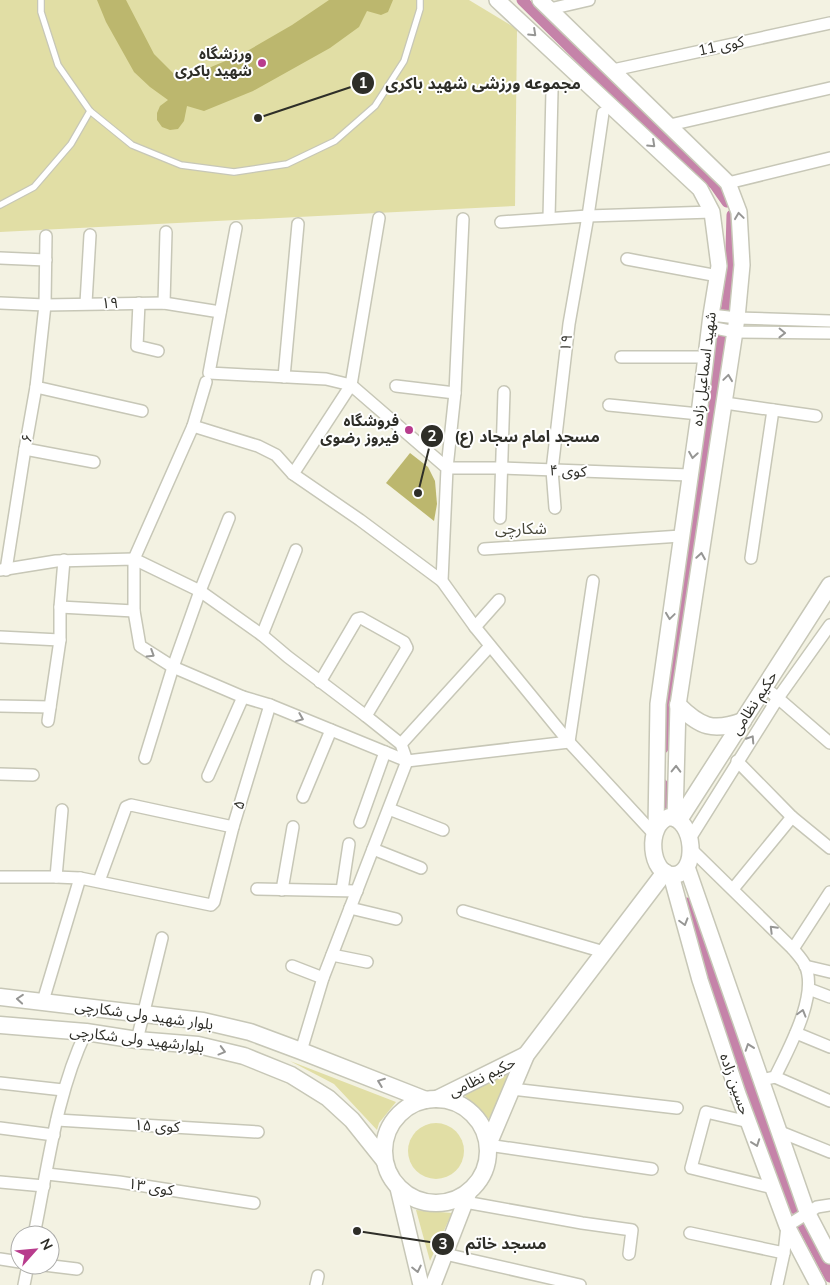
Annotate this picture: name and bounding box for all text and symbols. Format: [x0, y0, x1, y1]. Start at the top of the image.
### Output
one-way arrow [527, 27, 536, 36]
street label: کوی 11 [696, 31, 746, 60]
place label: ورزشگاه شهید باکری [175, 44, 252, 80]
marker: ورزشگاه شهید باکری [256, 57, 268, 69]
callout: مجموعه ورزشی شهید باکری [350, 68, 591, 99]
text: 1 [358, 73, 368, 92]
text: مجموعه ورزشی شهید باکری [385, 73, 581, 93]
one-way arrow [646, 138, 655, 147]
one-way arrow [734, 212, 745, 220]
street label: ۱۹ [101, 293, 119, 312]
street label: شهید اسماعیل زاده [687, 310, 720, 427]
one-way arrow [779, 328, 787, 338]
street label: ۱۹ [555, 333, 576, 353]
one-way arrow [722, 373, 733, 381]
place label: فروشگاه فیروز رضوی [320, 411, 399, 447]
callout: مسجد امام سجاد (ع) [419, 421, 609, 452]
marker: فروشگاه فیروز رضوی [403, 424, 415, 436]
text: 2 [427, 426, 437, 445]
text: مسجد امام سجاد (ع) [454, 426, 600, 448]
street label: ۶ [16, 432, 37, 444]
one-way arrow [688, 451, 698, 460]
street label: کوی ۴ [549, 460, 588, 481]
district label: شکارچی [495, 518, 547, 539]
one-way arrow [695, 551, 706, 559]
one-way arrow [665, 613, 676, 621]
one-way arrow [146, 647, 155, 657]
street label: حکیم نظامی [726, 667, 783, 739]
one-way arrow [295, 711, 304, 722]
one-way arrow [745, 735, 755, 744]
one-way arrow [671, 765, 682, 773]
street label: ۵ [228, 798, 249, 812]
one-way arrow [679, 918, 689, 926]
one-way arrow [770, 926, 779, 935]
one-way arrow [16, 994, 24, 1005]
street label: بلوار شهید ولی شکارچی [74, 995, 214, 1035]
one-way arrow [797, 1010, 807, 1018]
street label: بلوارشهید ولی شکارچی [69, 1021, 205, 1057]
one-way arrow [745, 1044, 755, 1052]
one-way arrow [217, 1045, 225, 1055]
street label: حسین زاده [716, 1050, 755, 1117]
street label: حکیم نظامی [445, 1052, 519, 1103]
one-way arrow [377, 1078, 385, 1088]
street label: کوی ۱۵ [134, 1115, 181, 1136]
one-way arrow [750, 1139, 760, 1147]
street label: کوی ۱۳ [127, 1174, 176, 1200]
north arrow [10, 1225, 60, 1275]
callout: مسجد خاتم [430, 1228, 556, 1259]
text: مسجد خاتم [465, 1233, 547, 1256]
text: 3 [438, 1234, 448, 1253]
text: N [36, 1235, 57, 1253]
one-way arrow [411, 1265, 422, 1274]

